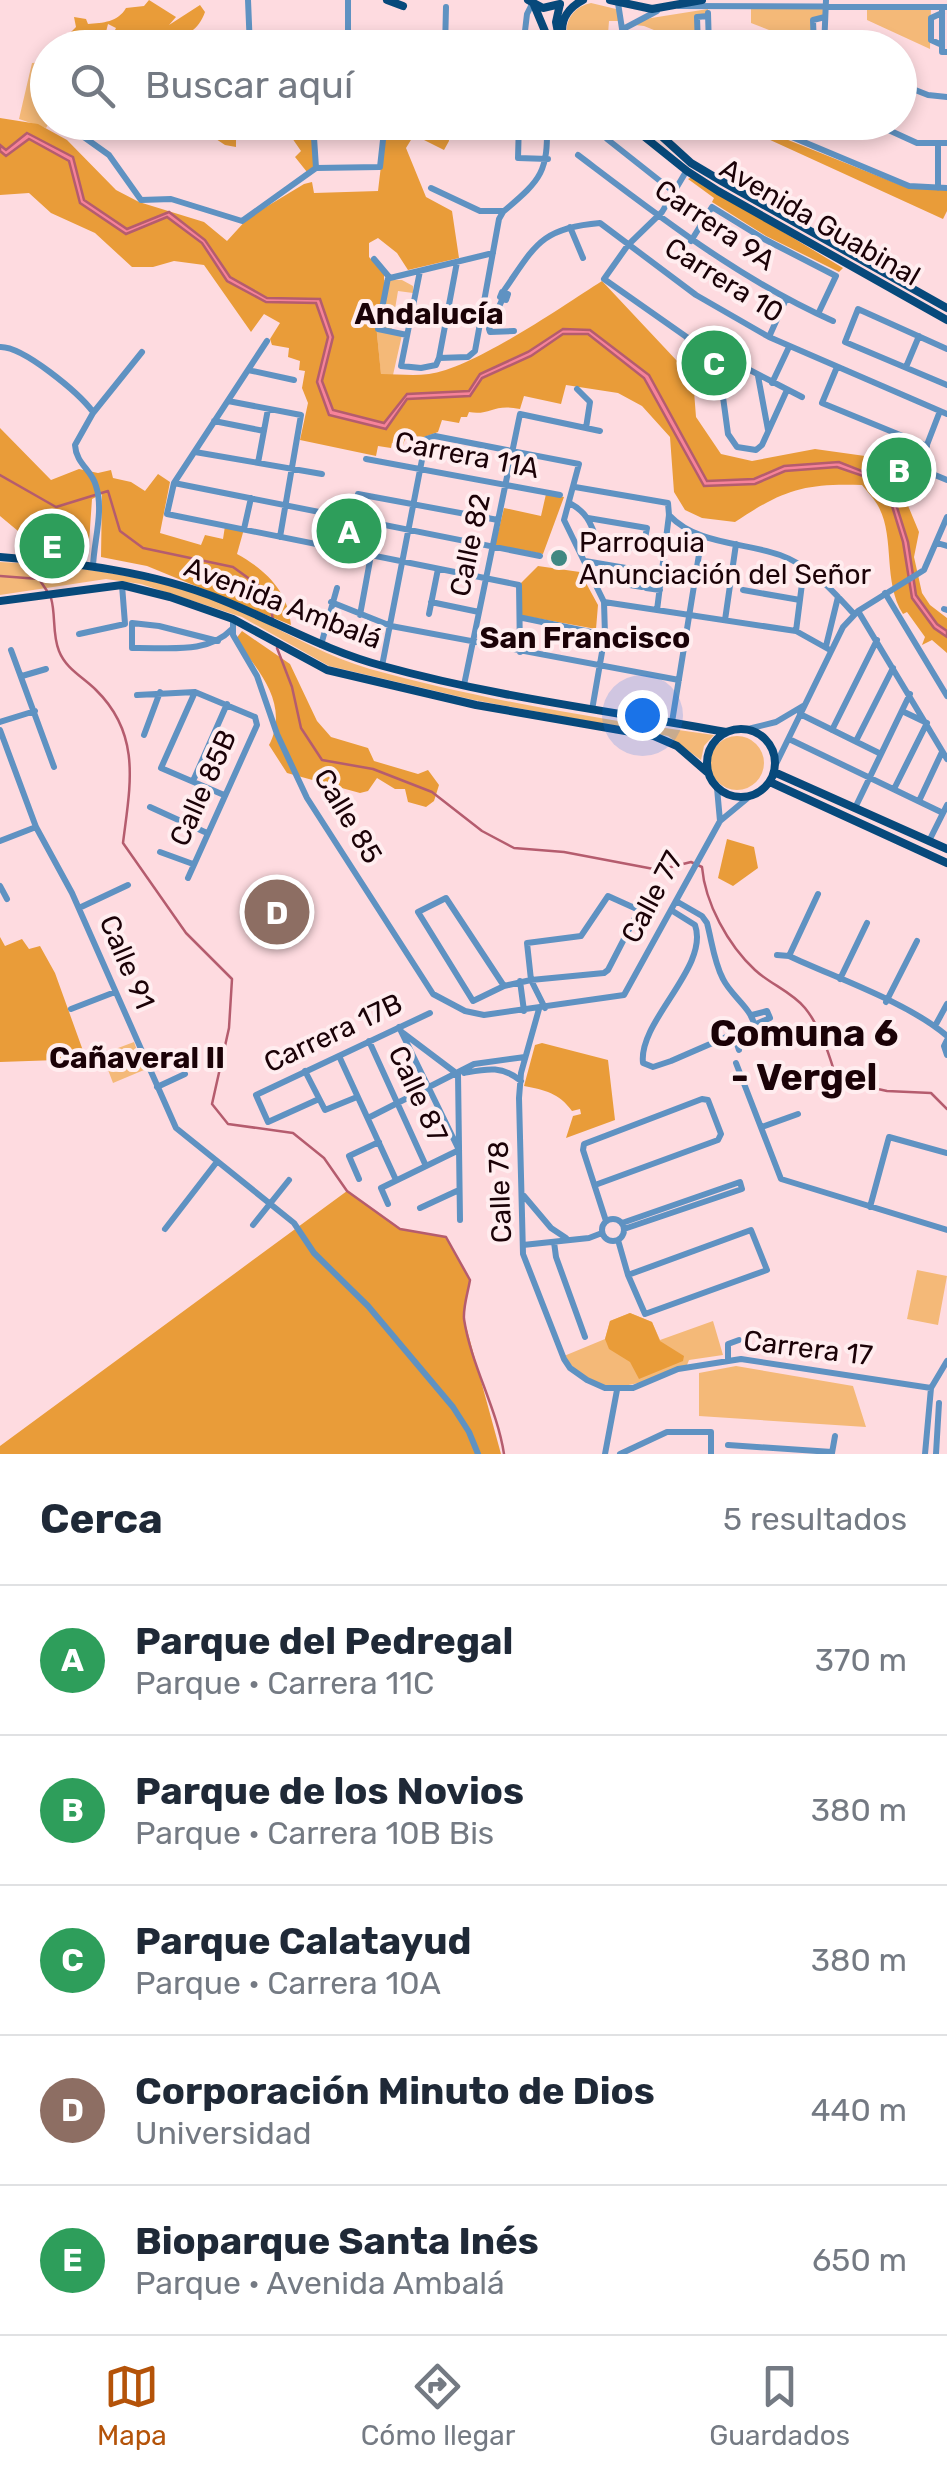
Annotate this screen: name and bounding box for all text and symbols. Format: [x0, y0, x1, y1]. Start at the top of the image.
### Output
search box [30, 30, 917, 140]
icon: search [65, 58, 120, 113]
text: Buscar aquí [145, 62, 353, 108]
street label: Avenida Guabinal [714, 151, 926, 293]
street label: Carrera 9A [649, 173, 782, 277]
street label: Carrera 10 [659, 231, 789, 329]
district label: Andalucía [354, 296, 504, 332]
pin: C [682, 326, 746, 400]
street label: Carrera 11A [392, 425, 542, 485]
pin: B [866, 432, 932, 508]
street label: Calle 82 [443, 490, 497, 600]
pin: A [316, 494, 382, 568]
pin: E [20, 508, 84, 584]
place label: Parroquia Anunciación del Señor [579, 526, 872, 591]
marker: Parroquia Anunciación del Señor [548, 547, 570, 569]
street label: Avenida Ambalá [180, 550, 386, 656]
district label: San Francisco [480, 620, 690, 656]
your location [617, 690, 668, 741]
street label: Calle 85B [163, 725, 243, 851]
street label: Calle 85 [307, 763, 389, 869]
street label: Calle 77 [614, 846, 690, 948]
pin: D [244, 874, 310, 950]
street label: Calle 91 [93, 910, 161, 1014]
street label: Carrera 17B [259, 987, 407, 1079]
district label: Comuna 6 - Vergel [710, 1010, 898, 1100]
district label: Cañaveral II [49, 1040, 225, 1076]
street label: Calle 87 [381, 1041, 455, 1147]
street label: Calle 78 [482, 1140, 518, 1244]
street label: Carrera 17 [742, 1324, 874, 1372]
text: Cerca [40, 1494, 163, 1544]
text: 5 resultados [723, 1500, 907, 1538]
text: Parque del Pedregal [135, 1618, 513, 1664]
text: A [61, 1641, 84, 1679]
text: 370 m [815, 1641, 907, 1679]
text: Parque · Carrera 11C [135, 1664, 434, 1702]
text: Parque de los Novios [135, 1768, 524, 1814]
text: B [61, 1791, 84, 1829]
text: 380 m [811, 1791, 907, 1829]
text: Parque · Carrera 10B Bis [135, 1814, 494, 1852]
text: Parque Calatayud [135, 1918, 472, 1964]
text: C [61, 1941, 84, 1979]
text: 380 m [811, 1941, 907, 1979]
text: Parque · Carrera 10A [135, 1964, 441, 2002]
text: Corporación Minuto de Dios [135, 2068, 655, 2114]
text: D [61, 2091, 84, 2129]
text: 440 m [811, 2091, 907, 2129]
text: Universidad [135, 2114, 312, 2152]
text: Bioparque Santa Inés [135, 2218, 539, 2264]
text: E [62, 2241, 83, 2279]
text: 650 m [812, 2241, 907, 2279]
text: Parque · Avenida Ambalá [135, 2264, 505, 2302]
tab: Mapa [97, 2359, 167, 2452]
tab: Cómo llegar [361, 2359, 515, 2452]
tab: Guardados [709, 2359, 850, 2452]

